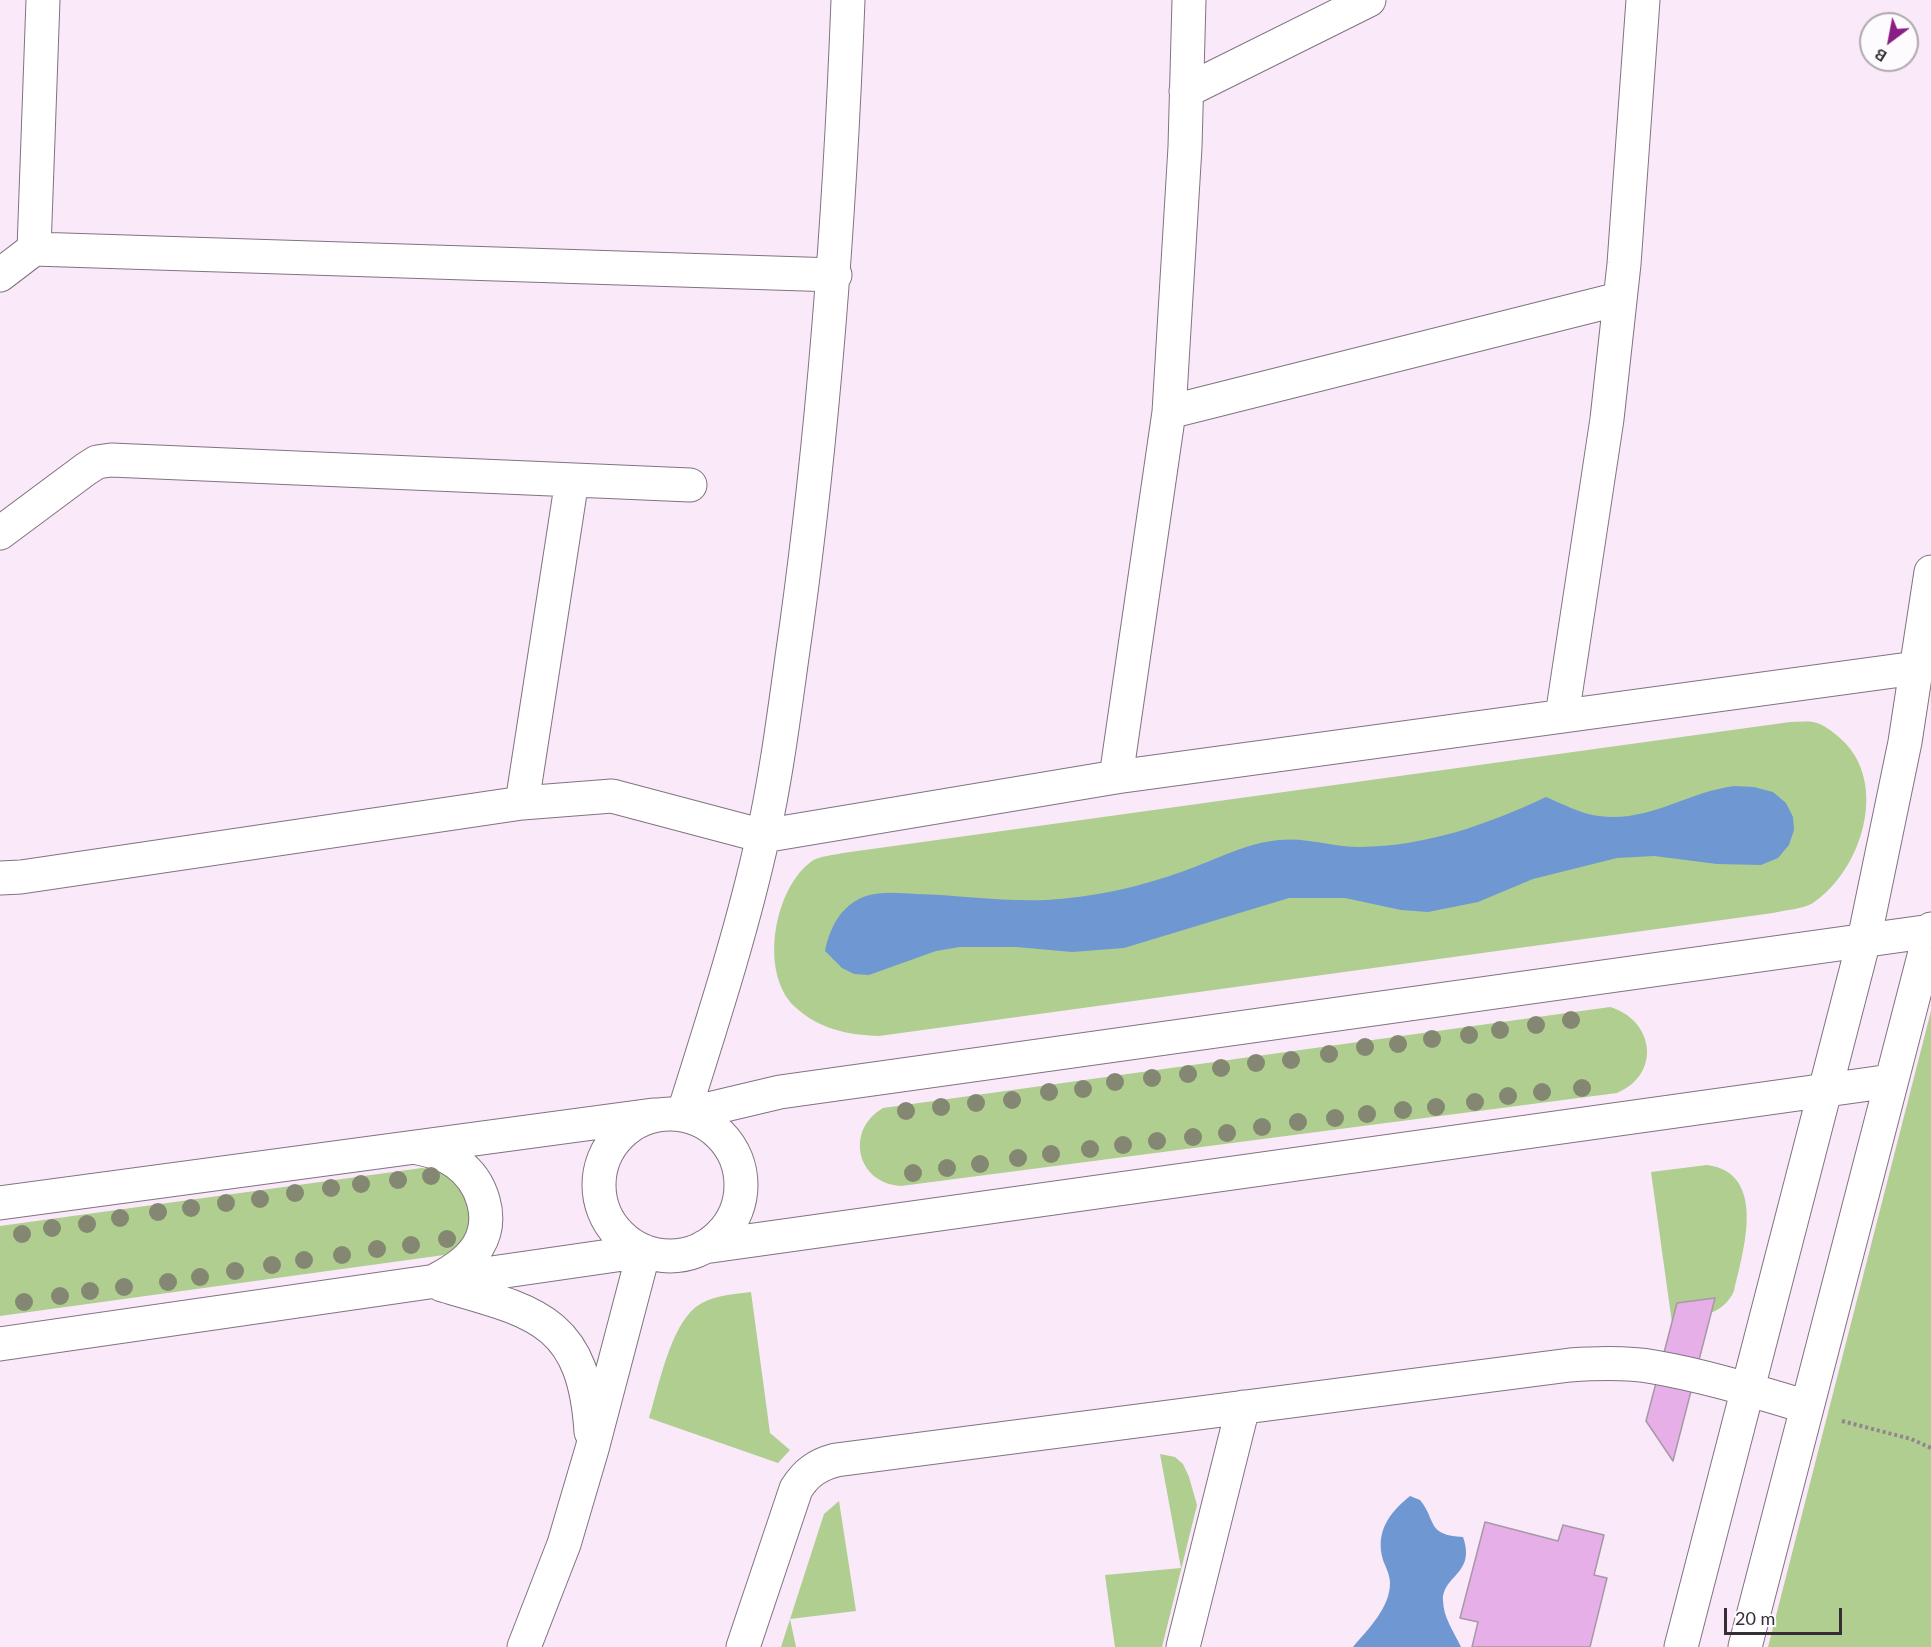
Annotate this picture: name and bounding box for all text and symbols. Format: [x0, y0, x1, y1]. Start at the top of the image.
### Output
north arrow [1859, 12, 1919, 72]
text: B [1871, 45, 1890, 67]
scale bar [1727, 1596, 1846, 1634]
text: 20 m [1735, 1607, 1775, 1629]

